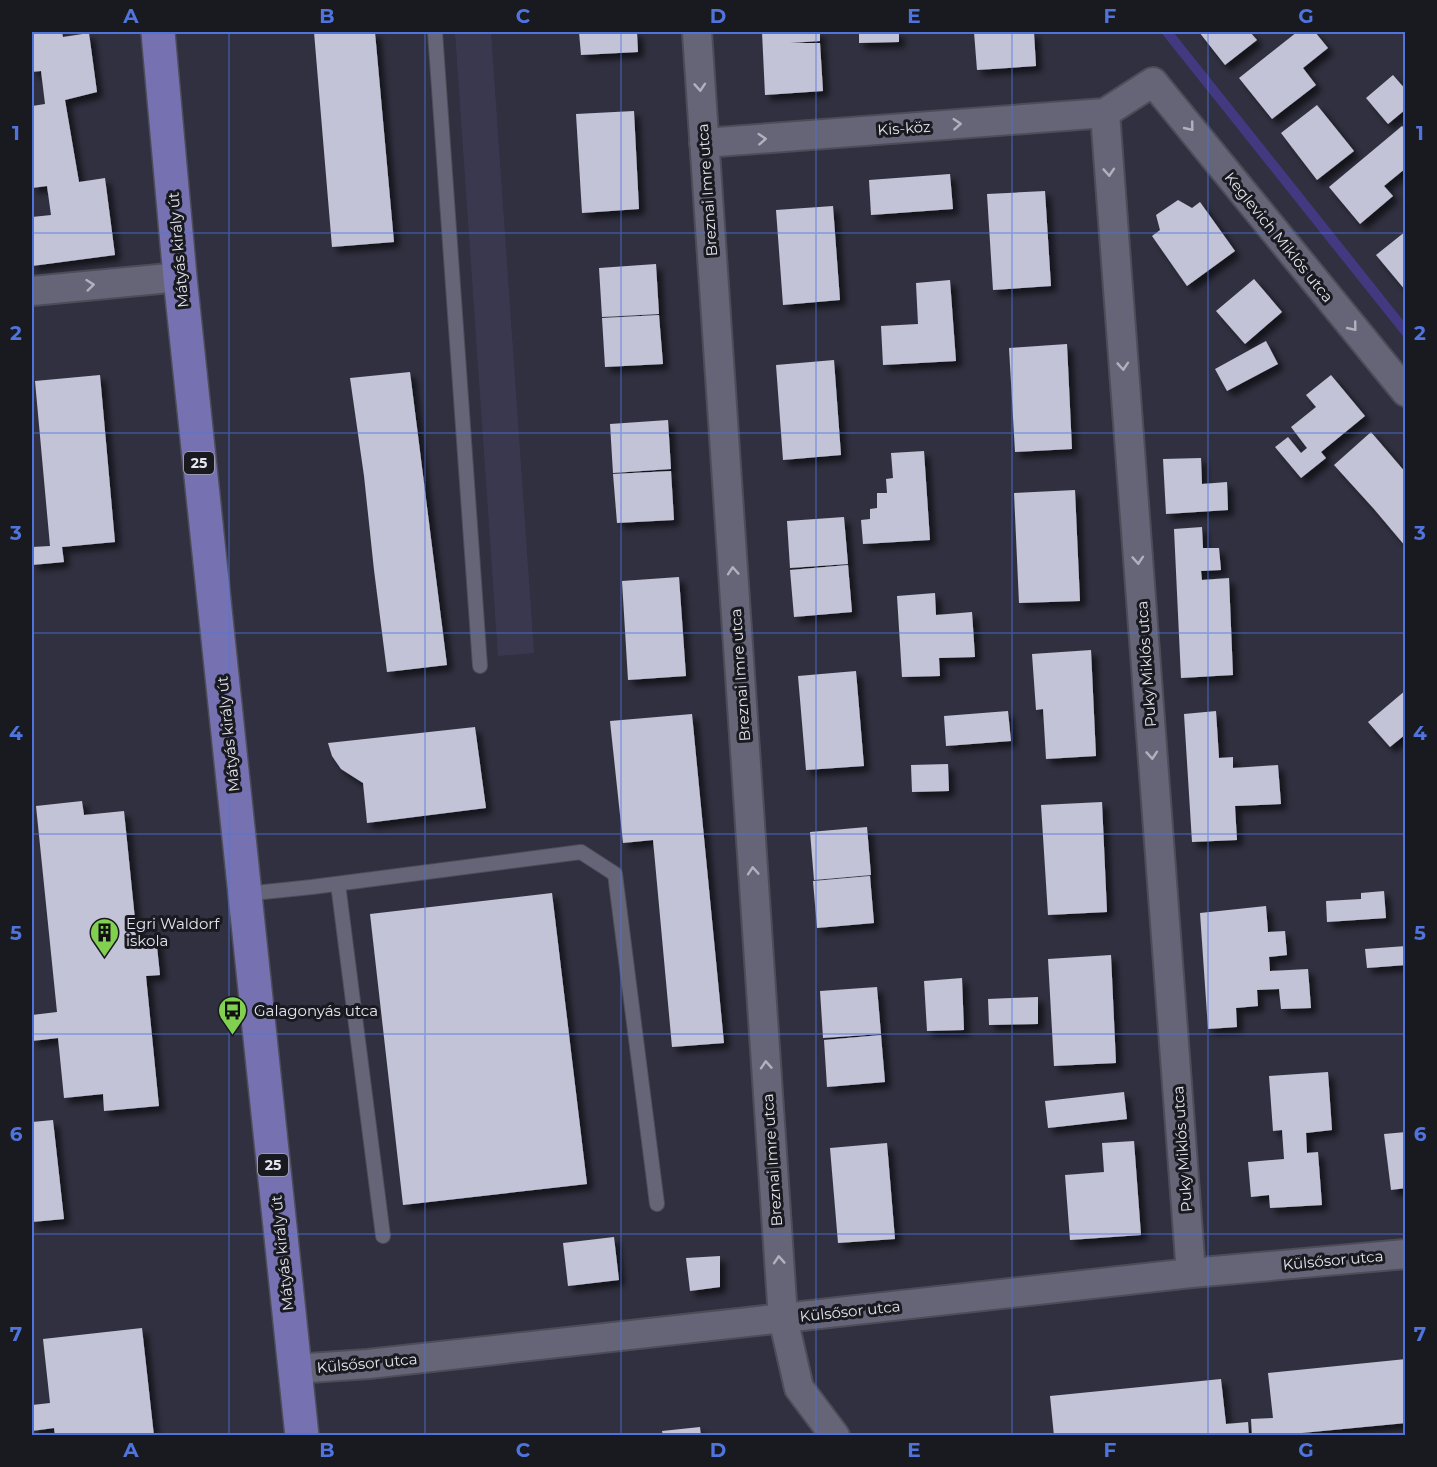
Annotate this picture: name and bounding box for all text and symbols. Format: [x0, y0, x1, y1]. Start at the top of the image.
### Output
text: A [122, 4, 139, 28]
text: B [319, 4, 335, 28]
text: C [516, 4, 531, 28]
text: D [710, 4, 726, 28]
text: E [907, 4, 921, 28]
text: F [1104, 4, 1117, 28]
text: G [1298, 4, 1314, 28]
one-way arrow [694, 83, 707, 92]
street label: Kis-köz [877, 117, 932, 139]
one-way arrow [952, 118, 961, 131]
one-way arrow [1183, 120, 1194, 131]
text: 1 [12, 121, 20, 145]
text: 1 [1416, 121, 1424, 145]
street label: Breznai Imre utca [693, 123, 721, 257]
one-way arrow [758, 132, 767, 145]
one-way arrow [1102, 167, 1115, 176]
street label: Keglevich Miklós utca [1221, 168, 1337, 306]
street label: Mátyás király út [163, 191, 193, 309]
one-way arrow [85, 279, 94, 292]
one-way arrow [1346, 320, 1357, 331]
text: 2 [10, 321, 22, 345]
text: 2 [1414, 321, 1426, 345]
one-way arrow [1117, 362, 1130, 371]
road number: 25 [184, 452, 214, 474]
text: 3 [9, 521, 22, 545]
text: 3 [1413, 521, 1426, 545]
one-way arrow [1131, 556, 1144, 565]
one-way arrow [726, 567, 739, 576]
street label: Puky Miklós utca [1132, 600, 1160, 728]
street label: Breznai Imre utca [726, 608, 754, 742]
street label: Mátyás király út [212, 675, 244, 793]
text: 4 [9, 721, 23, 745]
text: 4 [1413, 721, 1427, 745]
one-way arrow [1145, 750, 1158, 759]
one-way arrow [746, 866, 759, 875]
place label: Egri Waldorf iskola [126, 914, 220, 950]
building icon: Egri Waldorf iskola [89, 916, 121, 958]
text: 5 [10, 921, 22, 945]
text: 5 [1414, 921, 1426, 945]
bus stop icon: Galagonyás utca [217, 994, 249, 1036]
place label: Galagonyás utca [254, 1001, 378, 1020]
one-way arrow [759, 1061, 772, 1070]
street label: Puky Miklós utca [1168, 1085, 1196, 1213]
street label: Breznai Imre utca [758, 1093, 786, 1227]
text: 6 [10, 1122, 23, 1146]
text: 6 [1414, 1122, 1427, 1146]
road number: 25 [258, 1154, 288, 1176]
street label: Mátyás király út [266, 1194, 298, 1312]
street label: Külsősor utca [1282, 1246, 1384, 1274]
one-way arrow [772, 1255, 785, 1264]
street label: Külsősor utca [799, 1296, 901, 1326]
text: 7 [10, 1322, 22, 1346]
text: 7 [1414, 1322, 1426, 1346]
street label: Külsősor utca [316, 1349, 418, 1377]
text: A [122, 1438, 139, 1462]
text: B [319, 1438, 335, 1462]
text: C [516, 1438, 531, 1462]
text: D [710, 1438, 726, 1462]
text: E [907, 1438, 921, 1462]
text: F [1104, 1438, 1117, 1462]
text: G [1298, 1438, 1314, 1462]

